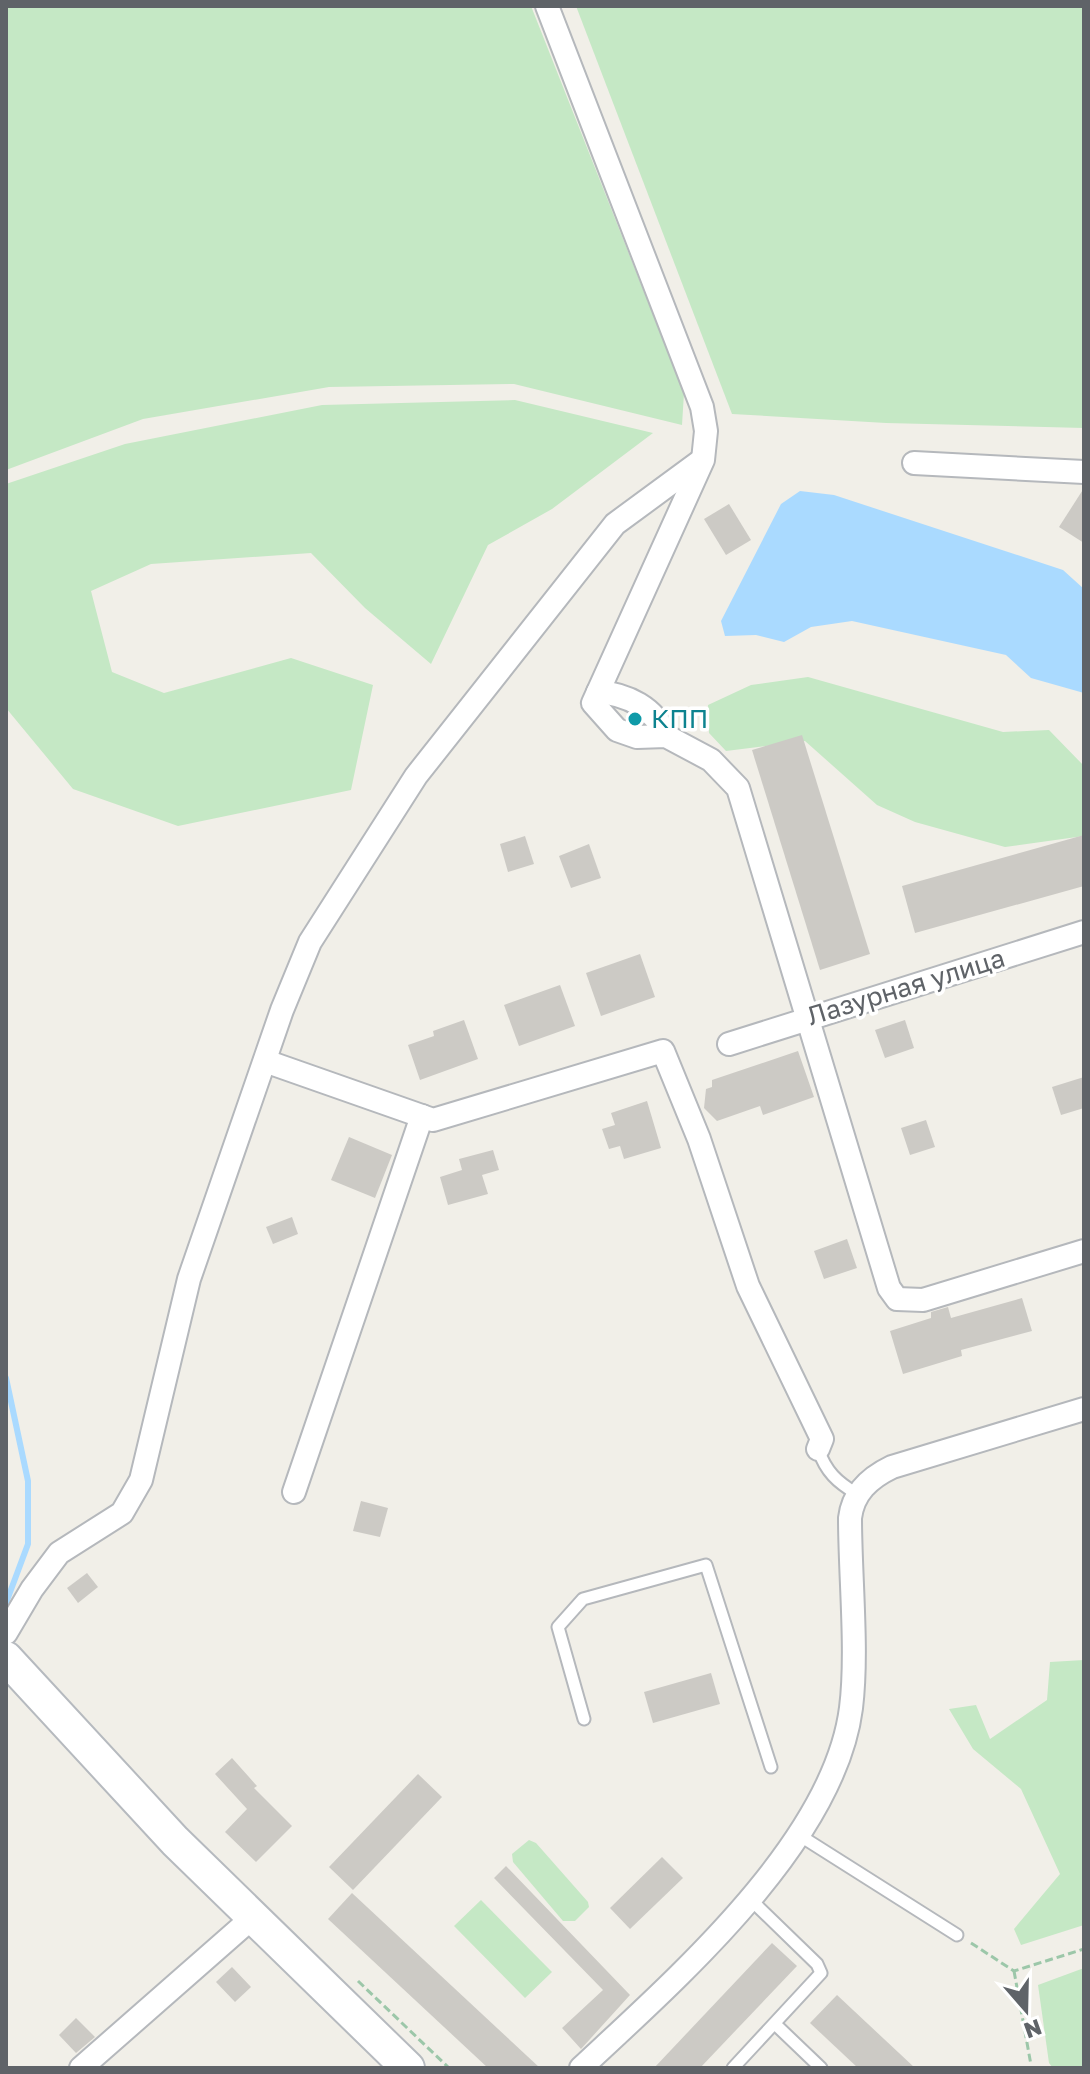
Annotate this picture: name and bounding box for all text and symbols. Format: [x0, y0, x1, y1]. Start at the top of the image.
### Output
place label: КПП [651, 703, 708, 734]
marker: КПП [626, 710, 644, 728]
street label: Лазурная улица [803, 942, 1008, 1031]
north arrow [986, 1970, 1066, 2050]
text: N [1021, 2014, 1045, 2045]

